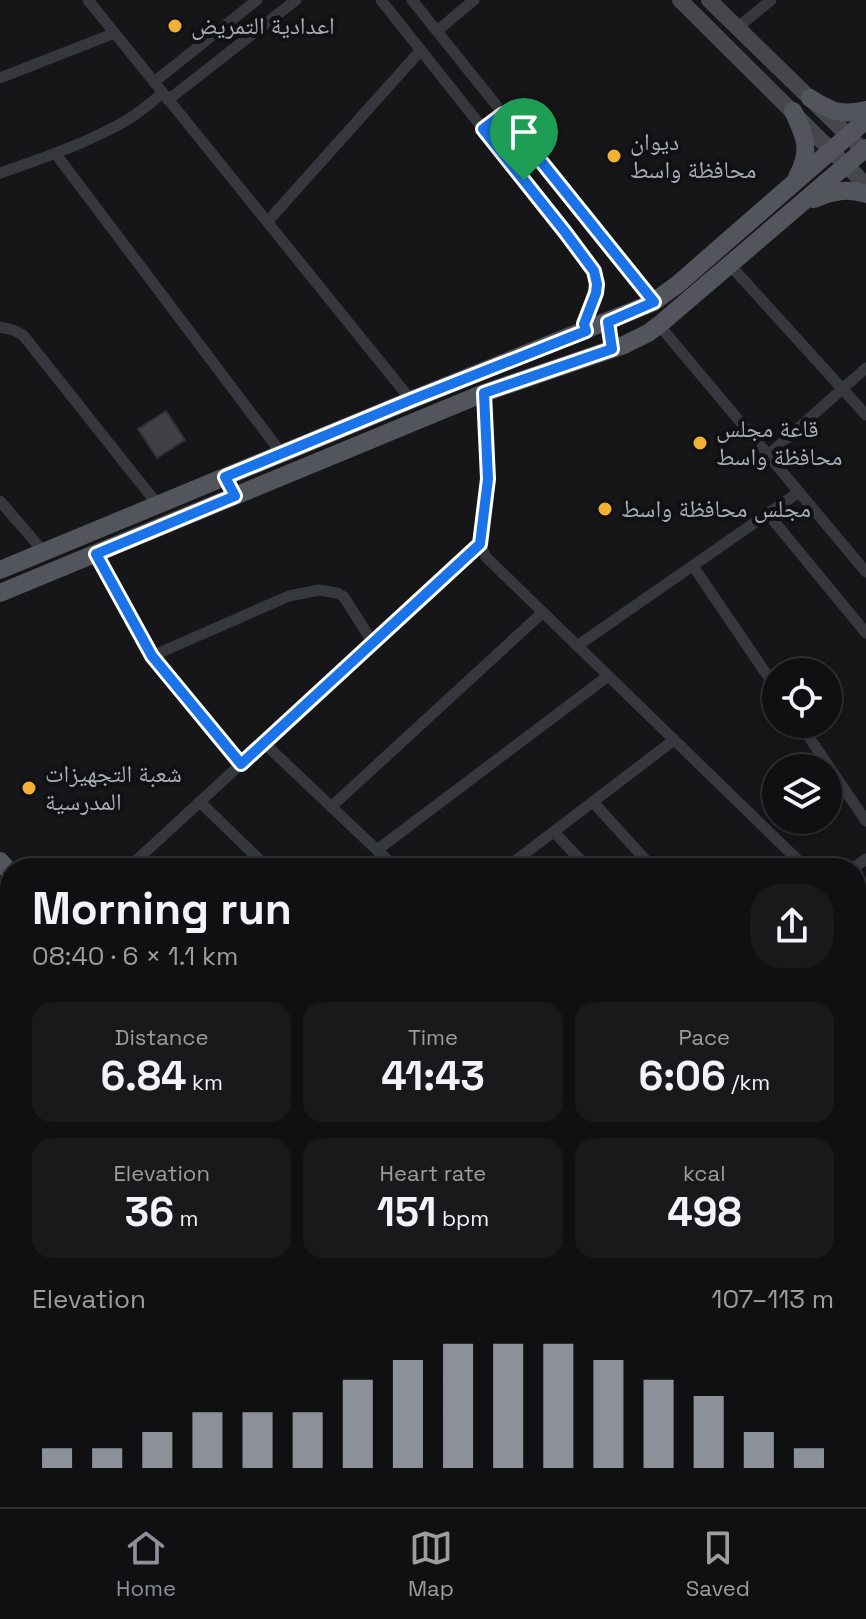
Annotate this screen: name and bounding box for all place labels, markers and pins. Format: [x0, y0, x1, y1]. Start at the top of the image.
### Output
place label: اعدادية التمريض [191, 10, 335, 41]
marker: اعدادية التمريض [166, 17, 184, 35]
pin [490, 98, 558, 180]
place label: ديوان محافظة واسط [630, 126, 757, 185]
marker: ديوان محافظة واسط [605, 147, 623, 165]
place label: قاعة مجلس محافظة واسط [716, 413, 843, 472]
marker: قاعة مجلس محافظة واسط [691, 434, 709, 452]
place label: مجلس محافظة واسط [621, 493, 811, 524]
marker: مجلس محافظة واسط [596, 500, 614, 518]
place label: شعبة التجهيزات المدرسية [45, 758, 182, 817]
marker: شعبة التجهيزات المدرسية [20, 779, 38, 797]

